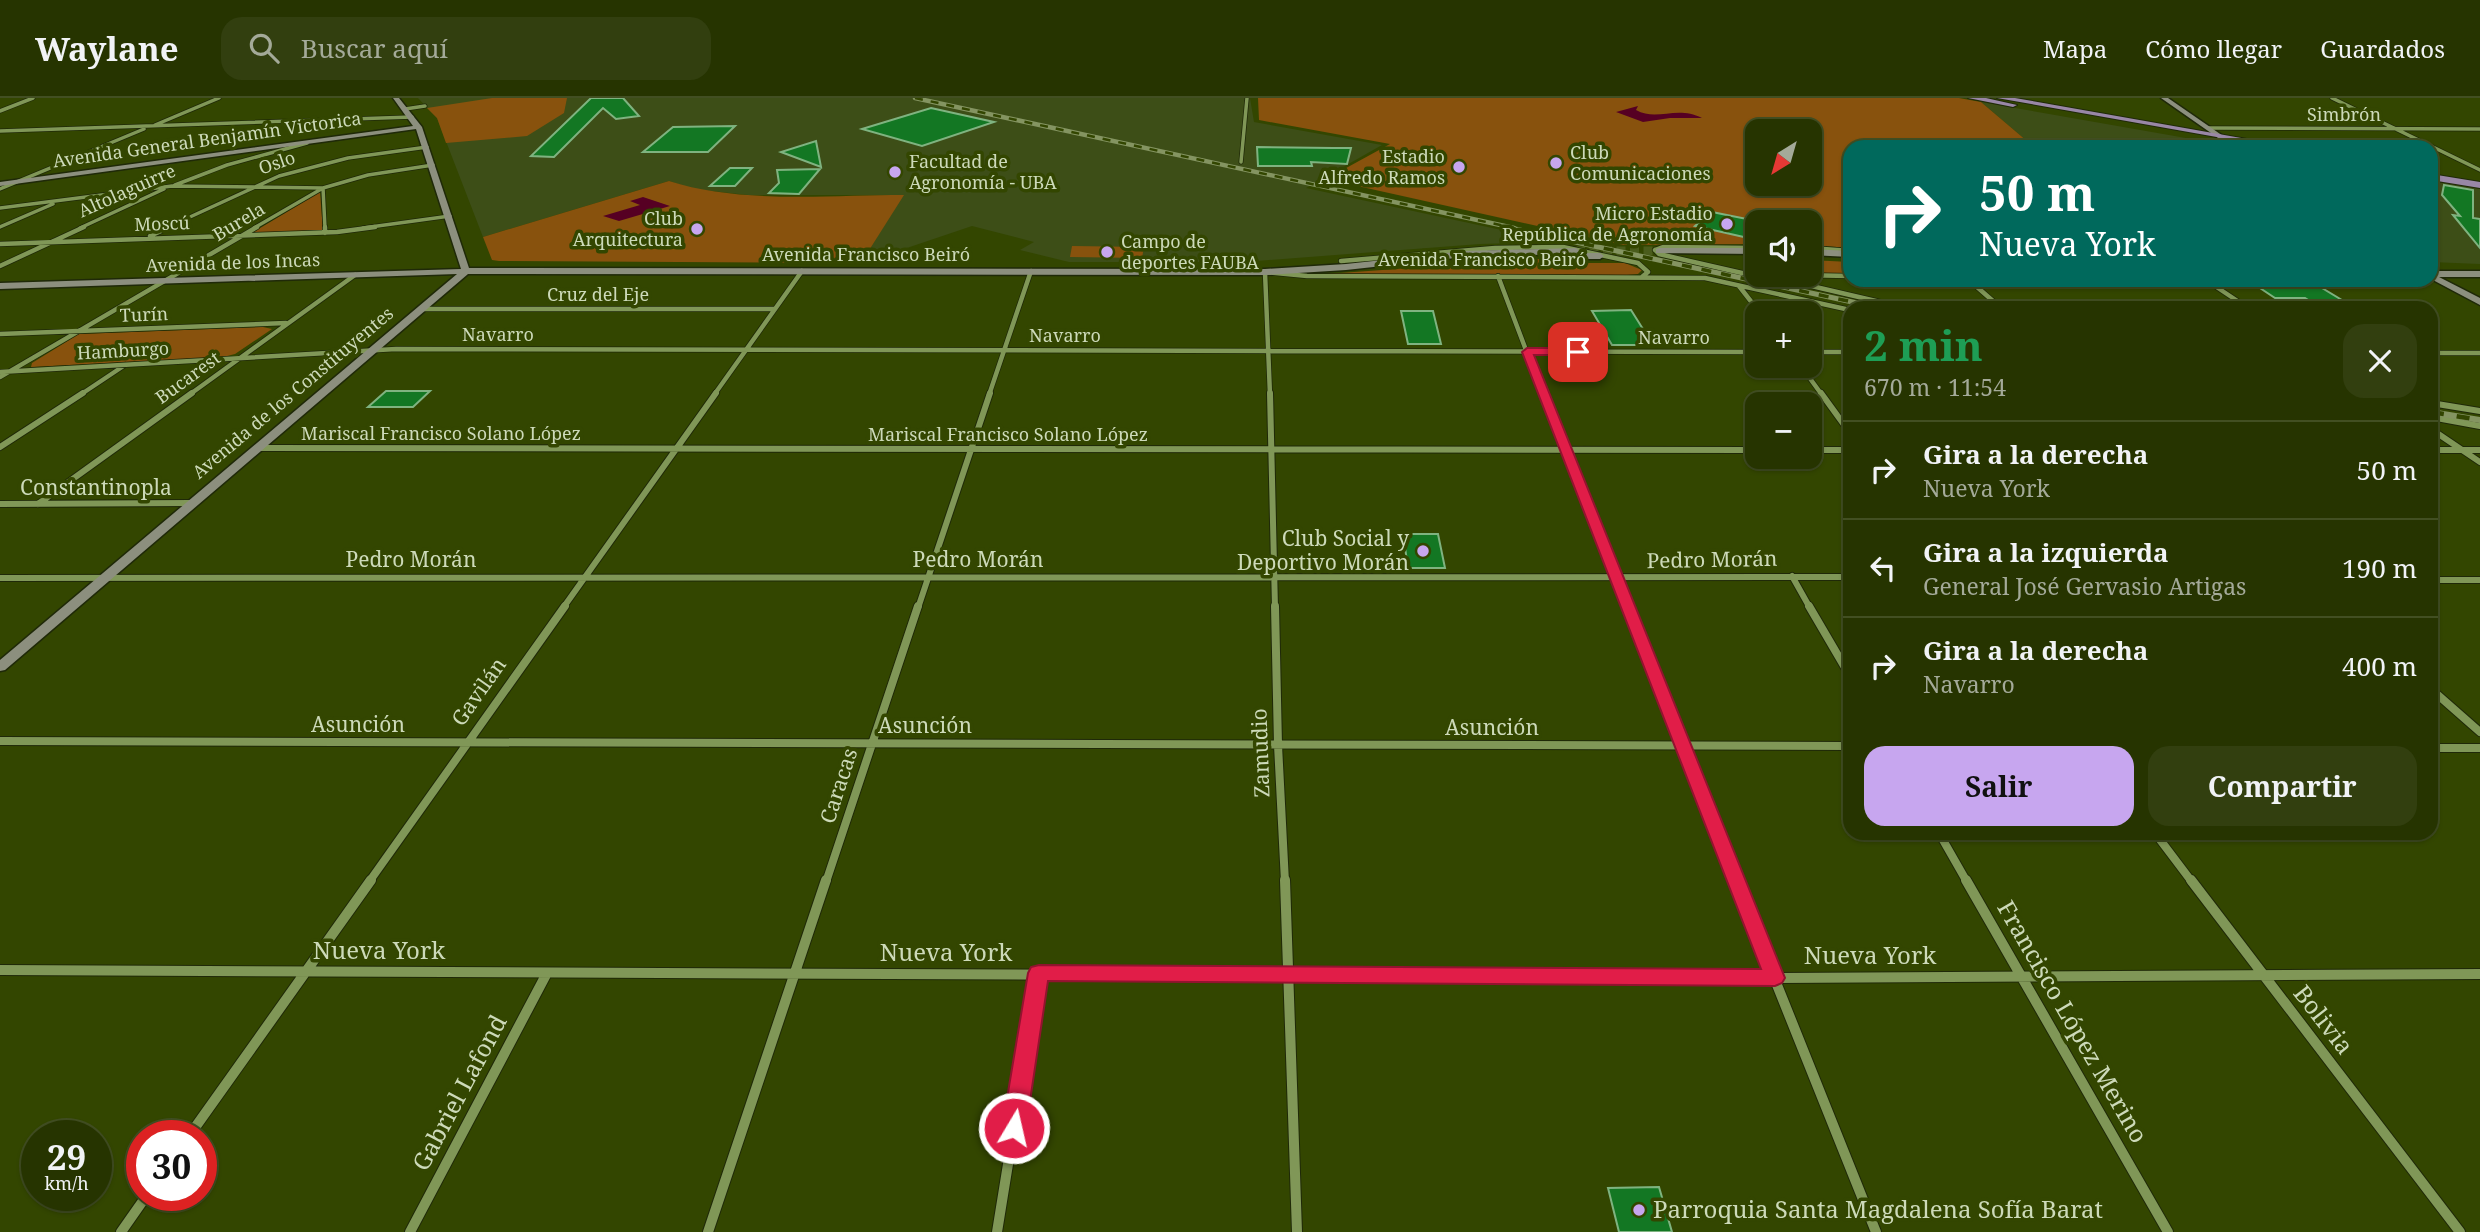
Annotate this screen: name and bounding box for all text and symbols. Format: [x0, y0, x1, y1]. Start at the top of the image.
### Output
search box [221, 17, 711, 80]
text: Waylane [35, 26, 179, 71]
icon: search [245, 29, 283, 67]
text: Buscar aquí [301, 30, 448, 66]
text: Mapa [2043, 32, 2107, 65]
text: Cómo llegar [2145, 32, 2282, 65]
text: Guardados [2320, 32, 2445, 65]
street label: Simbrón [2307, 102, 2381, 126]
street label: Avenida General Benjamín Victorica [51, 105, 363, 173]
north arrow [1745, 119, 1822, 196]
map controls [1745, 119, 1822, 469]
place label: Club Comunicaciones [1570, 140, 1711, 185]
place label: Estadio Alfredo Ramos [1318, 144, 1445, 189]
street label: Oslo [255, 145, 298, 179]
place label: Facultad de Agronomía - UBA [909, 149, 1057, 194]
marker: Club Comunicaciones [1548, 155, 1564, 171]
street label: Altolaguirre [74, 158, 179, 222]
marker: Estadio Alfredo Ramos [1451, 159, 1467, 175]
text: 50 m [1979, 159, 2095, 225]
marker: Facultad de Agronomía - UBA [887, 164, 903, 180]
icon: right [1864, 168, 1955, 259]
street label: Burela [208, 196, 269, 246]
place label: Micro Estadio República de Agronomía [1502, 201, 1713, 246]
place label: Club Arquitectura [573, 206, 683, 251]
street label: Moscú [134, 210, 191, 236]
button: sound [1745, 210, 1822, 287]
marker: Micro Estadio República de Agronomía [1719, 216, 1735, 232]
marker: Club Arquitectura [689, 221, 705, 237]
text: Nueva York [1979, 222, 2156, 265]
place label: Campo de deportes FAUBA [1121, 229, 1259, 274]
street label: Avenida Francisco Beiró [762, 242, 970, 266]
marker: Campo de deportes FAUBA [1099, 244, 1115, 260]
street label: Avenida de los Incas [145, 247, 321, 277]
street label: Avenida Francisco Beiró [1378, 247, 1586, 271]
street label: Cruz del Eje [547, 282, 649, 306]
street label: Turín [119, 301, 169, 327]
street label: Avenida de los Constituyentes [187, 301, 398, 484]
button: + [1745, 301, 1822, 378]
text: 2 min [1864, 316, 1983, 373]
street label: Navarro [462, 322, 534, 346]
pin [1548, 322, 1608, 382]
street label: Navarro [1029, 323, 1101, 347]
button: close [2343, 324, 2417, 398]
street label: Navarro [1638, 325, 1710, 349]
icon: arrive [1559, 333, 1597, 371]
street label: Hamburgo [76, 336, 170, 364]
street label: Bucarest [150, 346, 225, 409]
text: 670 m · 11:54 [1864, 371, 2006, 403]
button: − [1745, 392, 1822, 469]
street label: Mariscal Francisco Solano López [301, 421, 581, 445]
street label: Mariscal Francisco Solano López [868, 422, 1148, 446]
text: Gira a la derecha [1923, 436, 2148, 472]
icon: right [1864, 451, 1902, 489]
text: 50 m [2357, 452, 2417, 488]
text: Nueva York [1923, 472, 2050, 504]
street label: Constantinopla [20, 473, 172, 501]
place label: Club Social y Deportivo Morán [1237, 524, 1409, 576]
text: Gira a la izquierda [1923, 534, 2169, 570]
marker: Club Social y Deportivo Morán [1415, 543, 1431, 559]
street label: Pedro Morán [1646, 544, 1778, 574]
street label: Pedro Morán [346, 545, 476, 573]
street label: Pedro Morán [913, 545, 1043, 573]
icon: left [1864, 549, 1902, 587]
text: 190 m [2342, 550, 2417, 586]
text: General José Gervasio Artigas [1923, 570, 2246, 602]
text: Gira a la derecha [1923, 632, 2148, 668]
icon: right [1864, 647, 1902, 685]
text: 400 m [2342, 648, 2417, 684]
street label: Gavilán [444, 652, 512, 731]
text: Navarro [1923, 668, 2015, 700]
street label: Zamudio [1244, 708, 1276, 798]
street label: Asunción [311, 710, 405, 738]
street label: Asunción [878, 711, 972, 739]
street label: Asunción [1445, 713, 1539, 741]
street label: Caracas [813, 744, 863, 827]
button: Salir [1864, 746, 2134, 826]
button: Compartir [2148, 746, 2417, 826]
street label: Francisco López Merino [1990, 894, 2156, 1148]
street label: Nueva York [313, 933, 446, 966]
street label: Nueva York [880, 935, 1013, 968]
street label: Nueva York [1804, 938, 1937, 971]
street label: Bolivia [2287, 977, 2362, 1061]
street label: Gabriel Lafond [404, 1008, 514, 1176]
position arrow [977, 1091, 1051, 1165]
speed limit sign: 30 [126, 1120, 217, 1211]
text: 29 [47, 1133, 86, 1180]
text: km/h [44, 1171, 89, 1195]
place label: Parroquia Santa Magdalena Sofía Barat [1653, 1192, 2103, 1225]
marker: Parroquia Santa Magdalena Sofía Barat [1631, 1202, 1647, 1218]

